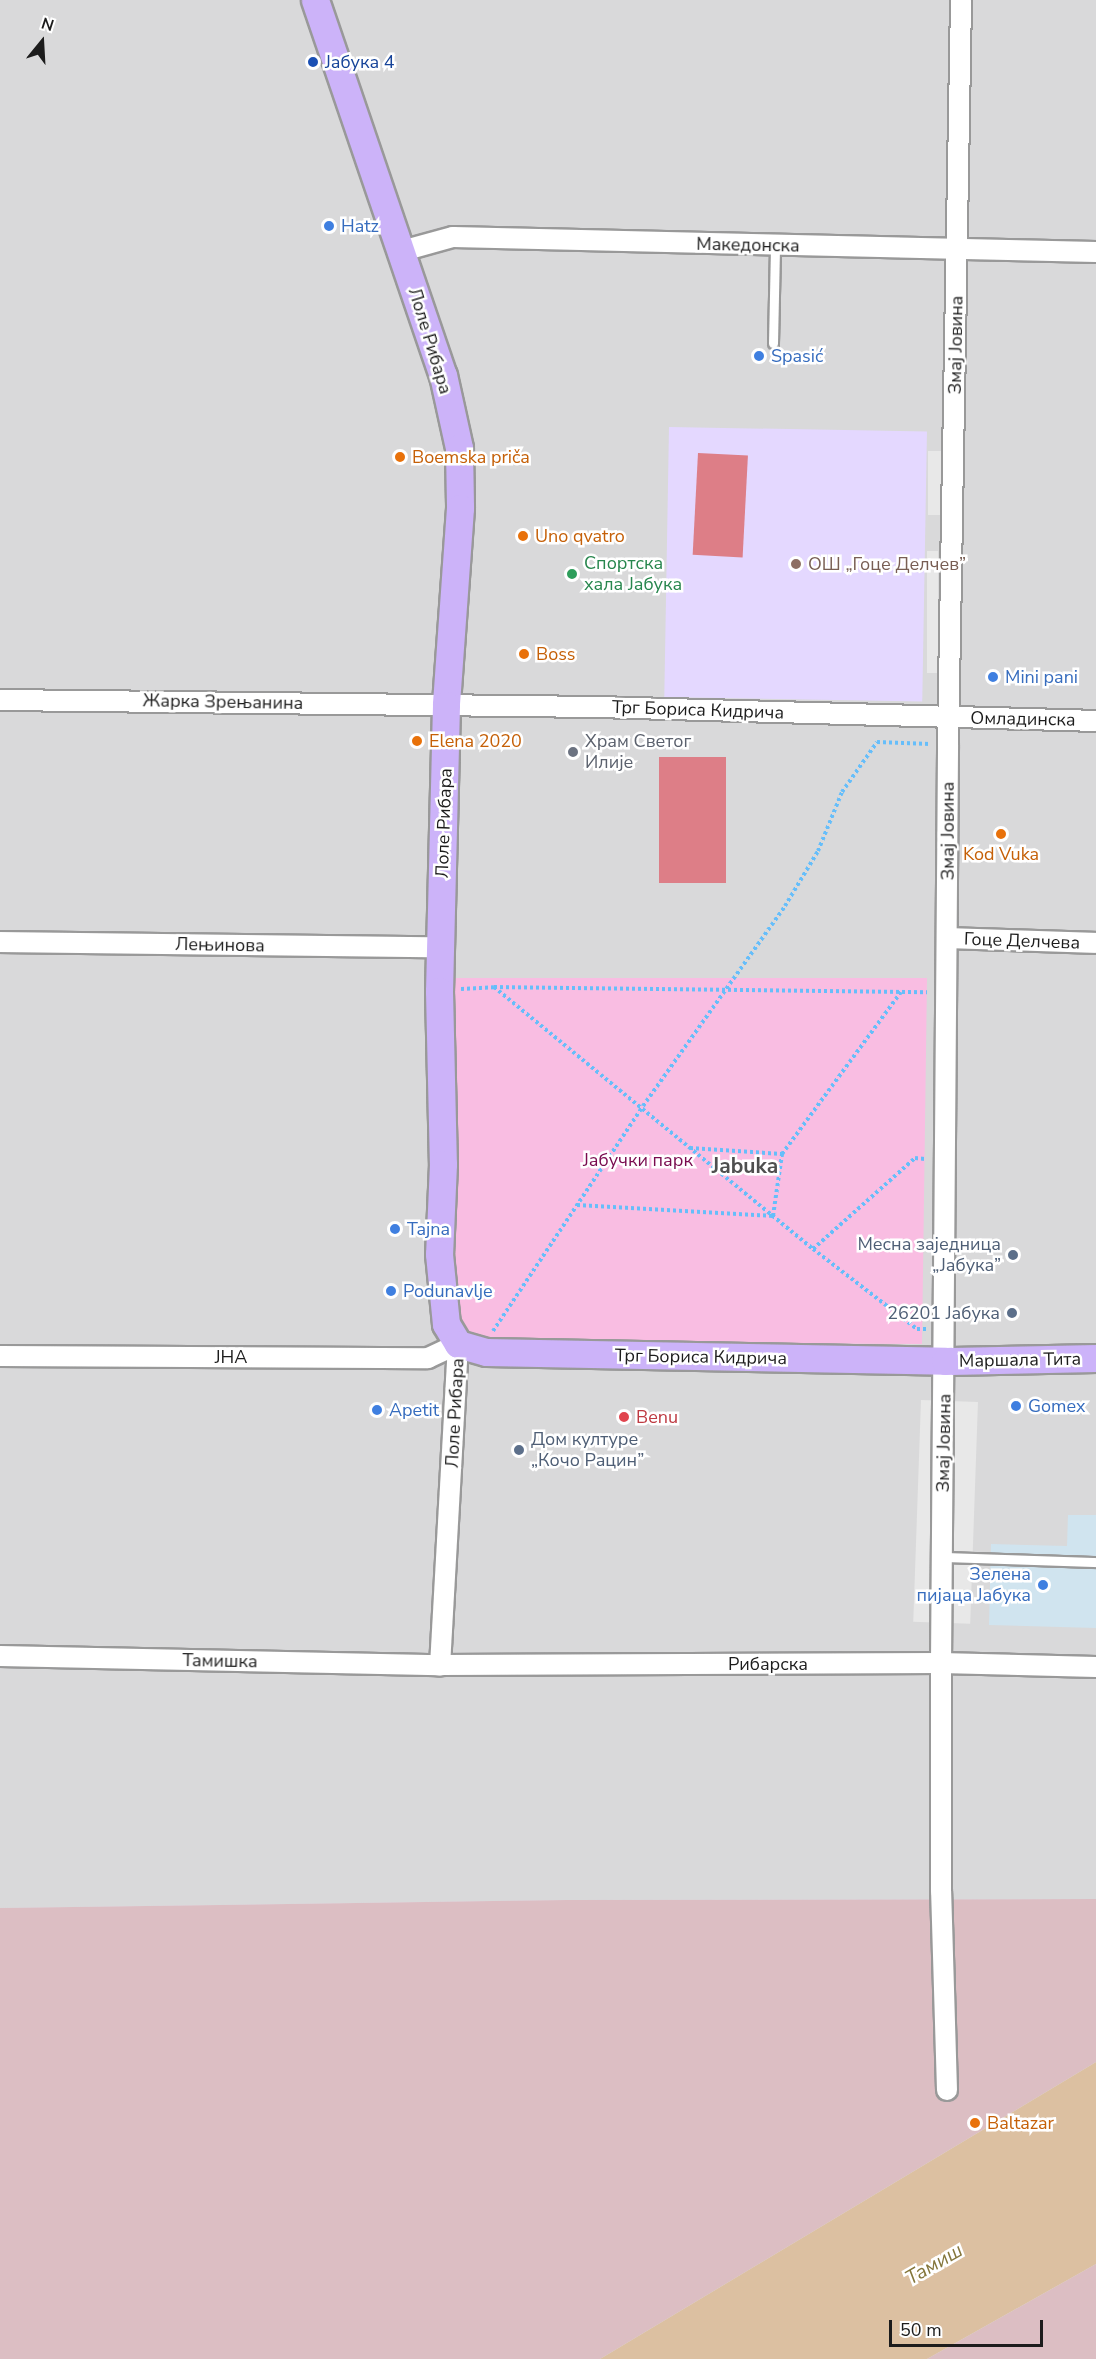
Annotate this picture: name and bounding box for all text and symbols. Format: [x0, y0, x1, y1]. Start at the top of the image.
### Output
north arrow [12, 12, 72, 72]
text: N [38, 13, 57, 37]
place label: Јабука 4 [325, 51, 395, 73]
marker: Јабука 4 [306, 55, 320, 69]
place label: Hatz [341, 215, 379, 237]
marker: Hatz [322, 219, 336, 233]
street label: Македонска [696, 233, 800, 257]
street label: Лоле Рибара [404, 285, 456, 397]
street label: Змај Јовина [944, 295, 968, 395]
place label: Spasić [771, 345, 823, 367]
marker: Spasić [752, 349, 766, 363]
place label: Boemska priča [412, 446, 530, 468]
marker: Boemska priča [393, 450, 407, 464]
place label: Uno qvatro [535, 525, 625, 547]
marker: Uno qvatro [516, 529, 530, 543]
place label: Спортска хала Јабука [584, 553, 682, 596]
place label: ОШ „Гоце Делчев” [808, 553, 966, 575]
marker: ОШ „Гоце Делчев” [789, 557, 803, 571]
marker: Спортска хала Јабука [565, 567, 579, 581]
place label: Boss [536, 643, 575, 665]
marker: Boss [517, 647, 531, 661]
place label: Mini pani [1005, 666, 1078, 688]
marker: Mini pani [986, 670, 1000, 684]
street label: Жарка Зрењанина [143, 690, 303, 714]
street label: Трг Бориса Кидрича [612, 696, 784, 724]
street label: Омладинска [970, 707, 1076, 731]
place label: Elena 2020 [429, 730, 522, 752]
place label: Храм Светог Илије [585, 731, 691, 774]
marker: Elena 2020 [410, 734, 424, 748]
marker: Храм Светог Илије [566, 745, 580, 759]
street label: Лоле Рибара [431, 768, 457, 878]
street label: Змај Јовина [937, 782, 959, 880]
marker: Kod Vuka [994, 827, 1008, 841]
place label: Kod Vuka [963, 843, 1039, 865]
street label: Гоце Делчева [964, 928, 1080, 954]
street label: Лењинова [175, 933, 265, 957]
park label: Јабучки парк [583, 1149, 693, 1171]
district label: Jabuka [712, 1153, 778, 1179]
place label: Tajna [407, 1218, 450, 1240]
marker: Tajna [388, 1222, 402, 1236]
place label: Месна заједница „Јабука” [857, 1234, 1001, 1276]
marker: Месна заједница „Јабука” [1006, 1248, 1020, 1262]
place label: Podunavlje [403, 1280, 493, 1302]
marker: Podunavlje [384, 1284, 398, 1298]
place label: 26201 Јабука [887, 1302, 1000, 1324]
marker: 26201 Јабука [1005, 1306, 1019, 1320]
street label: Трг Бориса Кидрича [615, 1345, 787, 1369]
street label: ЈНА [215, 1346, 247, 1368]
street label: Маршала Тита [959, 1348, 1081, 1372]
street label: Лоле Рибара [441, 1357, 469, 1469]
street label: Змај Јовина [932, 1393, 956, 1493]
place label: Gomex [1028, 1395, 1085, 1417]
place label: Apetit [389, 1399, 439, 1421]
marker: Gomex [1009, 1399, 1023, 1413]
marker: Apetit [370, 1403, 384, 1417]
place label: Benu [636, 1406, 678, 1428]
marker: Benu [617, 1410, 631, 1424]
place label: Дом културе „Кочо Рацин” [531, 1429, 644, 1472]
marker: Дом културе „Кочо Рацин” [512, 1443, 526, 1457]
place label: Зелена пијаца Јабука [917, 1564, 1031, 1606]
marker: Зелена пијаца Јабука [1036, 1578, 1050, 1592]
street label: Тамишка [182, 1650, 258, 1672]
street label: Рибарска [728, 1653, 808, 1675]
place label: Baltazar [987, 2112, 1054, 2134]
marker: Baltazar [968, 2116, 982, 2130]
water label: Тамиш [901, 2238, 967, 2290]
scale bar [892, 2308, 1046, 2346]
text: 50 m [900, 2318, 942, 2342]

